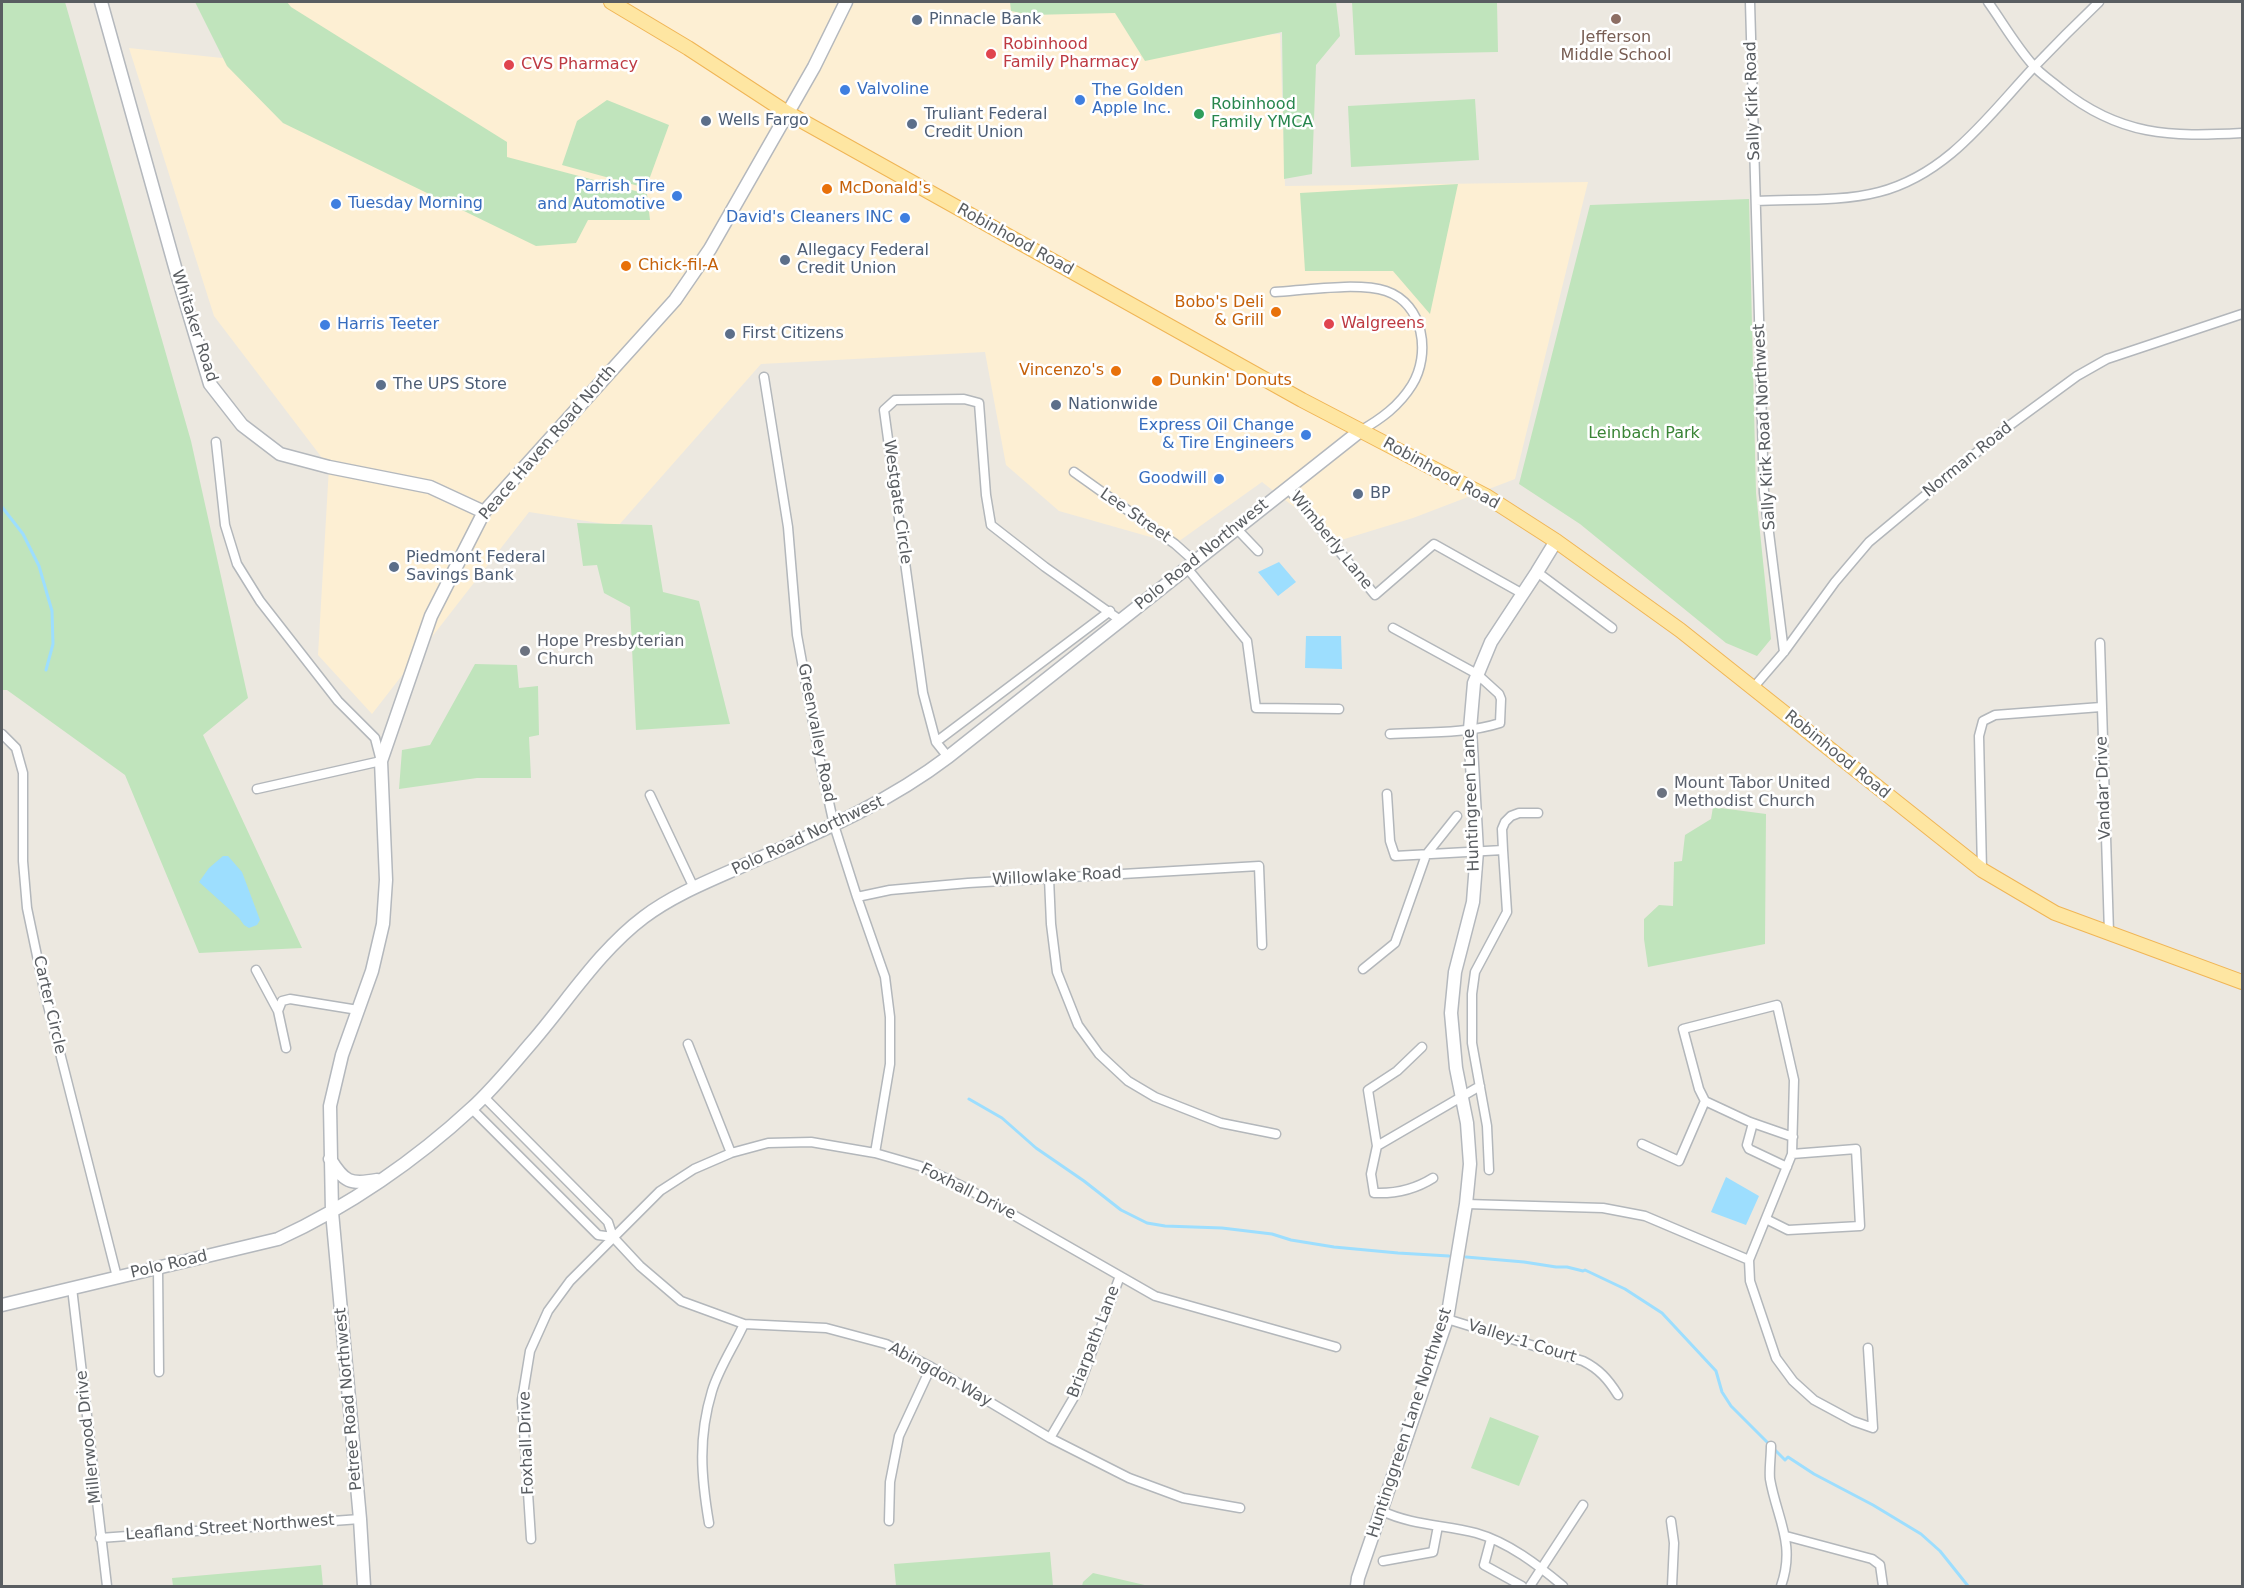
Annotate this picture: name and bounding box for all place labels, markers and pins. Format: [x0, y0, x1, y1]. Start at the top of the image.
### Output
place label: Pinnacle Bank [929, 10, 1041, 30]
marker: Jefferson Middle School [1609, 12, 1623, 26]
marker: Pinnacle Bank [910, 13, 924, 27]
place label: Jefferson Middle School [1560, 28, 1672, 66]
place label: Robinhood Family Pharmacy [1003, 35, 1139, 73]
marker: Robinhood Family Pharmacy [984, 47, 998, 61]
place label: CVS Pharmacy [521, 55, 638, 75]
marker: CVS Pharmacy [502, 58, 516, 72]
place label: Valvoline [857, 80, 929, 100]
place label: The Golden Apple Inc. [1092, 81, 1184, 119]
marker: Valvoline [838, 83, 852, 97]
marker: The Golden Apple Inc. [1073, 93, 1087, 107]
place label: Robinhood Family YMCA [1211, 95, 1313, 133]
place label: Truliant Federal Credit Union [924, 105, 1047, 143]
marker: Robinhood Family YMCA [1192, 107, 1206, 121]
place label: Wells Fargo [718, 111, 809, 131]
marker: Wells Fargo [699, 114, 713, 128]
marker: Truliant Federal Credit Union [905, 117, 919, 131]
place label: Parrish Tire and Automotive [537, 177, 665, 215]
place label: McDonald's [839, 179, 931, 199]
marker: McDonald's [820, 182, 834, 196]
marker: Parrish Tire and Automotive [670, 189, 684, 203]
place label: Tuesday Morning [348, 194, 483, 214]
marker: Tuesday Morning [329, 197, 343, 211]
place label: David's Cleaners INC [726, 208, 893, 228]
marker: David's Cleaners INC [898, 211, 912, 225]
place label: Allegacy Federal Credit Union [797, 241, 929, 279]
marker: Allegacy Federal Credit Union [778, 253, 792, 267]
place label: Chick-fil-A [638, 256, 718, 276]
marker: Chick-fil-A [619, 259, 633, 273]
place label: Bobo's Deli & Grill [1174, 293, 1264, 331]
marker: Bobo's Deli & Grill [1269, 305, 1283, 319]
place label: Walgreens [1341, 314, 1425, 334]
place label: Harris Teeter [337, 315, 439, 335]
marker: Walgreens [1322, 317, 1336, 331]
marker: Harris Teeter [318, 318, 332, 332]
place label: First Citizens [742, 324, 844, 344]
marker: First Citizens [723, 327, 737, 341]
place label: Vincenzo's [1019, 361, 1104, 381]
marker: Vincenzo's [1109, 364, 1123, 378]
place label: Dunkin' Donuts [1169, 371, 1292, 391]
marker: Dunkin' Donuts [1150, 374, 1164, 388]
place label: The UPS Store [393, 375, 507, 395]
marker: The UPS Store [374, 378, 388, 392]
place label: Nationwide [1068, 395, 1158, 415]
marker: Nationwide [1049, 398, 1063, 412]
place label: Express Oil Change & Tire Engineers [1139, 416, 1294, 454]
marker: Express Oil Change & Tire Engineers [1299, 428, 1313, 442]
place label: Goodwill [1138, 469, 1207, 489]
marker: Goodwill [1212, 472, 1226, 486]
place label: BP [1370, 484, 1391, 504]
marker: BP [1351, 487, 1365, 501]
place label: Piedmont Federal Savings Bank [406, 548, 546, 586]
marker: Piedmont Federal Savings Bank [387, 560, 401, 574]
place label: Hope Presbyterian Church [537, 632, 684, 670]
marker: Hope Presbyterian Church [518, 644, 532, 658]
place label: Mount Tabor United Methodist Church [1674, 774, 1830, 812]
marker: Mount Tabor United Methodist Church [1655, 786, 1669, 800]

